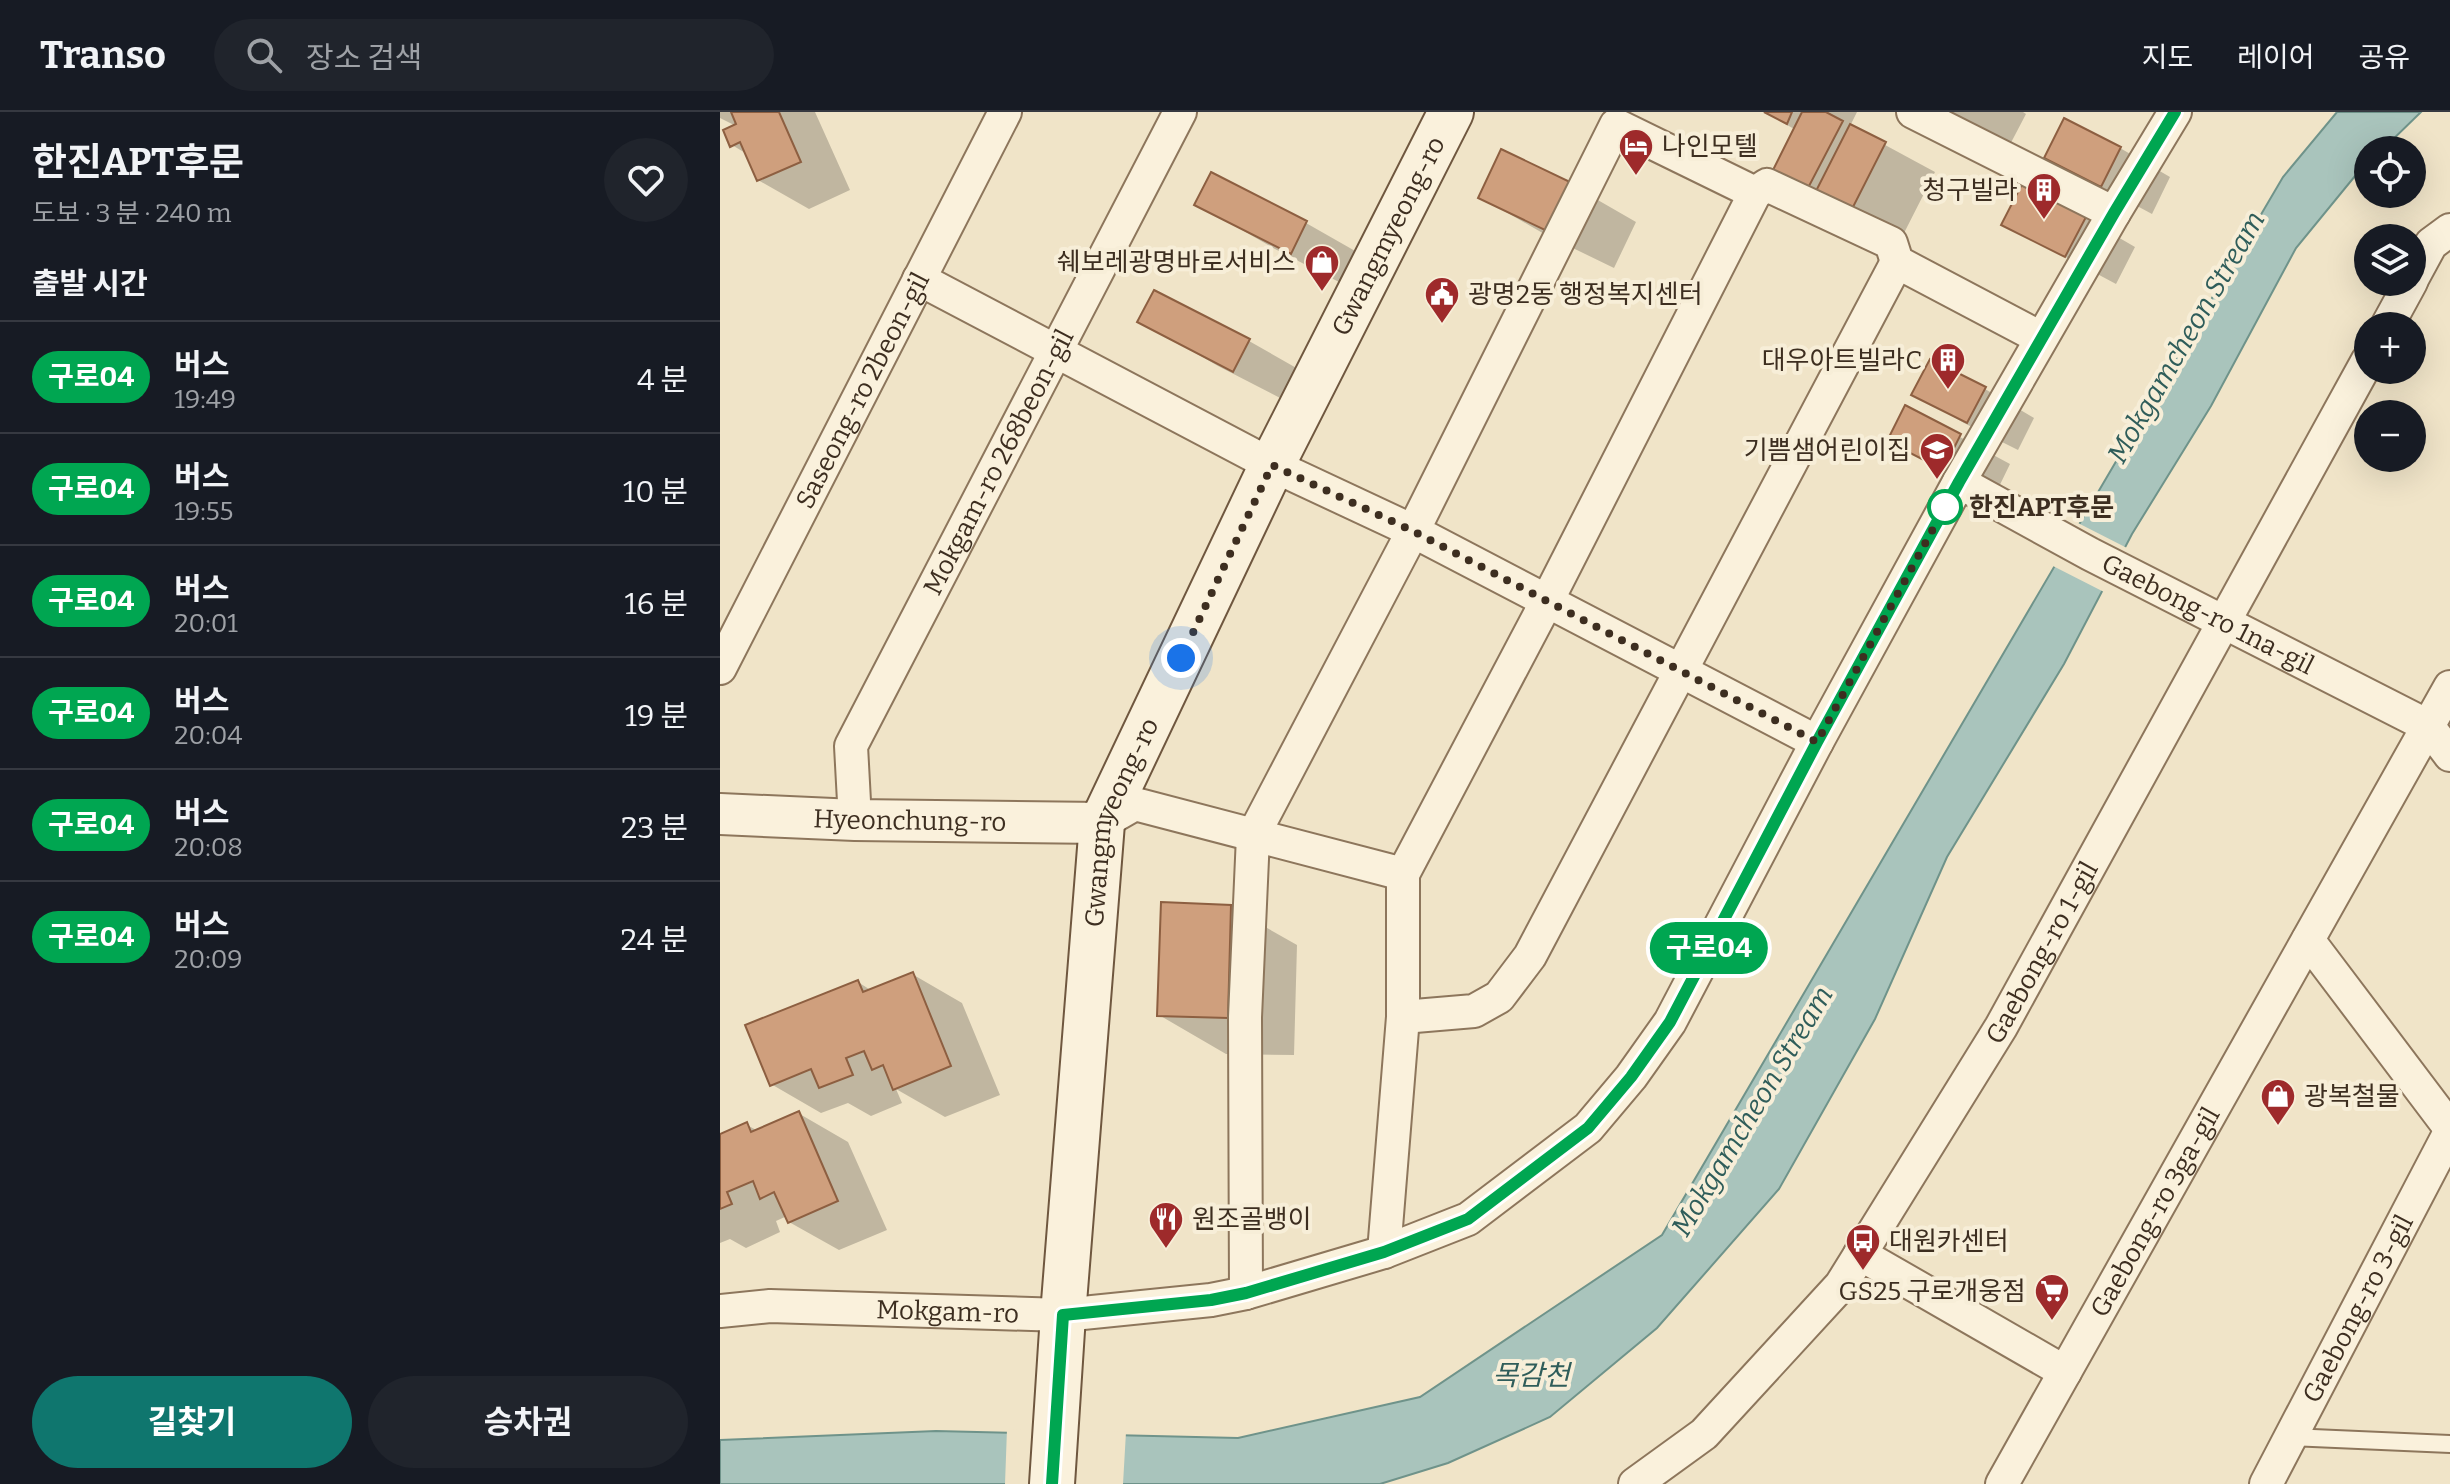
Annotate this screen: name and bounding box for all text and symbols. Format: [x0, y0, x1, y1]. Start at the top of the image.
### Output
search box [214, 19, 774, 91]
text: Transo [40, 32, 166, 78]
icon: search [242, 33, 286, 77]
text: 장소 검색 [306, 40, 422, 76]
text: 지도 [2142, 41, 2193, 74]
text: 레이어 [2237, 41, 2314, 74]
text: 공유 [2358, 41, 2410, 74]
hotel icon: 나인모텔 [1617, 127, 1655, 177]
street label: Gwangmyeong-ro [1325, 131, 1451, 341]
place label: 나인모텔 [1662, 131, 1758, 162]
map controls [2354, 136, 2426, 472]
button: locate [2354, 136, 2426, 208]
button: heart [604, 138, 688, 222]
text: 한진APT후문 [32, 139, 244, 185]
building icon: 청구빌라 [2025, 171, 2063, 221]
place label: 청구빌라 [1922, 175, 2018, 206]
text: 도보 · 3 분 · 240 m [32, 198, 232, 229]
water label: Mokgamcheon Stream [2100, 205, 2272, 469]
button: layers [2354, 224, 2426, 296]
shop icon: 쉐보레광명바로서비스 [1303, 243, 1341, 293]
place label: 쉐보레광명바로서비스 [1057, 247, 1296, 278]
text: 출발 시간 [32, 266, 148, 302]
street label: Saseong-ro 2beon-gil [789, 267, 936, 514]
public building icon: 광명2동 행정복지센터 [1423, 275, 1461, 325]
place label: 광명2동 행정복지센터 [1468, 279, 1703, 310]
button: + [2354, 312, 2426, 384]
street label: Mokgam-ro 268beon-gil [917, 324, 1080, 600]
building icon: 대우아트빌라C [1929, 341, 1967, 391]
place label: 대우아트빌라C [1762, 345, 1922, 376]
text: 버스 [174, 347, 230, 383]
text: 구로04 [48, 360, 134, 393]
text: 4 분 [637, 362, 688, 398]
text: 19:49 [174, 384, 236, 415]
button: − [2354, 400, 2426, 472]
school or university icon: 기쁨샘어린이집 [1918, 431, 1956, 481]
place label: 기쁨샘어린이집 [1744, 435, 1911, 466]
text: 버스 [174, 459, 230, 495]
text: 구로04 [48, 472, 134, 505]
text: 10 분 [623, 474, 688, 510]
marker: 한진APT후문 [1928, 490, 1962, 524]
place label: 한진APT후문 [1969, 492, 2114, 523]
text: 19:55 [174, 496, 233, 527]
street label: Gaebong-ro 1na-gil [2097, 547, 2319, 681]
text: 버스 [174, 571, 230, 607]
text: 구로04 [48, 584, 134, 617]
text: 16 분 [625, 586, 688, 622]
text: 20:01 [174, 608, 238, 639]
your location [1161, 638, 1201, 678]
text: 버스 [174, 683, 230, 719]
text: 구로04 [48, 696, 134, 729]
text: 19 분 [625, 698, 688, 734]
street label: Gwangmyeong-ro [1078, 713, 1165, 928]
text: 20:04 [174, 720, 243, 751]
text: 버스 [174, 795, 230, 831]
street label: Hyeonchung-ro [813, 803, 1006, 837]
text: 구로04 [48, 808, 134, 841]
text: 23 분 [621, 810, 688, 846]
text: 20:08 [174, 832, 243, 863]
street label: Gaebong-ro 1-gil [1979, 856, 2104, 1049]
text: 버스 [174, 907, 230, 943]
text: 구로04 [48, 920, 134, 953]
text: 24 분 [621, 922, 688, 958]
line badge: 구로04 [1653, 922, 1765, 974]
text: 구로04 [1666, 931, 1752, 964]
text: 20:09 [174, 944, 243, 975]
water label: Mokgamcheon Stream [1664, 980, 1840, 1242]
shop icon: 광복철물 [2259, 1077, 2297, 1127]
place label: 광복철물 [2304, 1081, 2400, 1112]
street label: Gaebong-ro 3ga-gil [2084, 1102, 2226, 1322]
restaurant icon: 원조골뱅이 [1147, 1200, 1185, 1250]
place label: 원조골뱅이 [1192, 1204, 1312, 1235]
street label: Gaebong-ro 3-gil [2296, 1209, 2420, 1408]
bus stop icon: 대원카센터 [1844, 1222, 1882, 1272]
place label: 대원카센터 [1889, 1226, 2009, 1257]
supermarket icon: GS25 구로개웅점 [2033, 1272, 2071, 1322]
place label: GS25 구로개웅점 [1838, 1276, 2026, 1307]
street label: Mokgam-ro [876, 1294, 1019, 1329]
water label: 목감천 [1492, 1359, 1573, 1392]
button: 길찾기 [32, 1376, 352, 1468]
button: 승차권 [368, 1376, 688, 1468]

